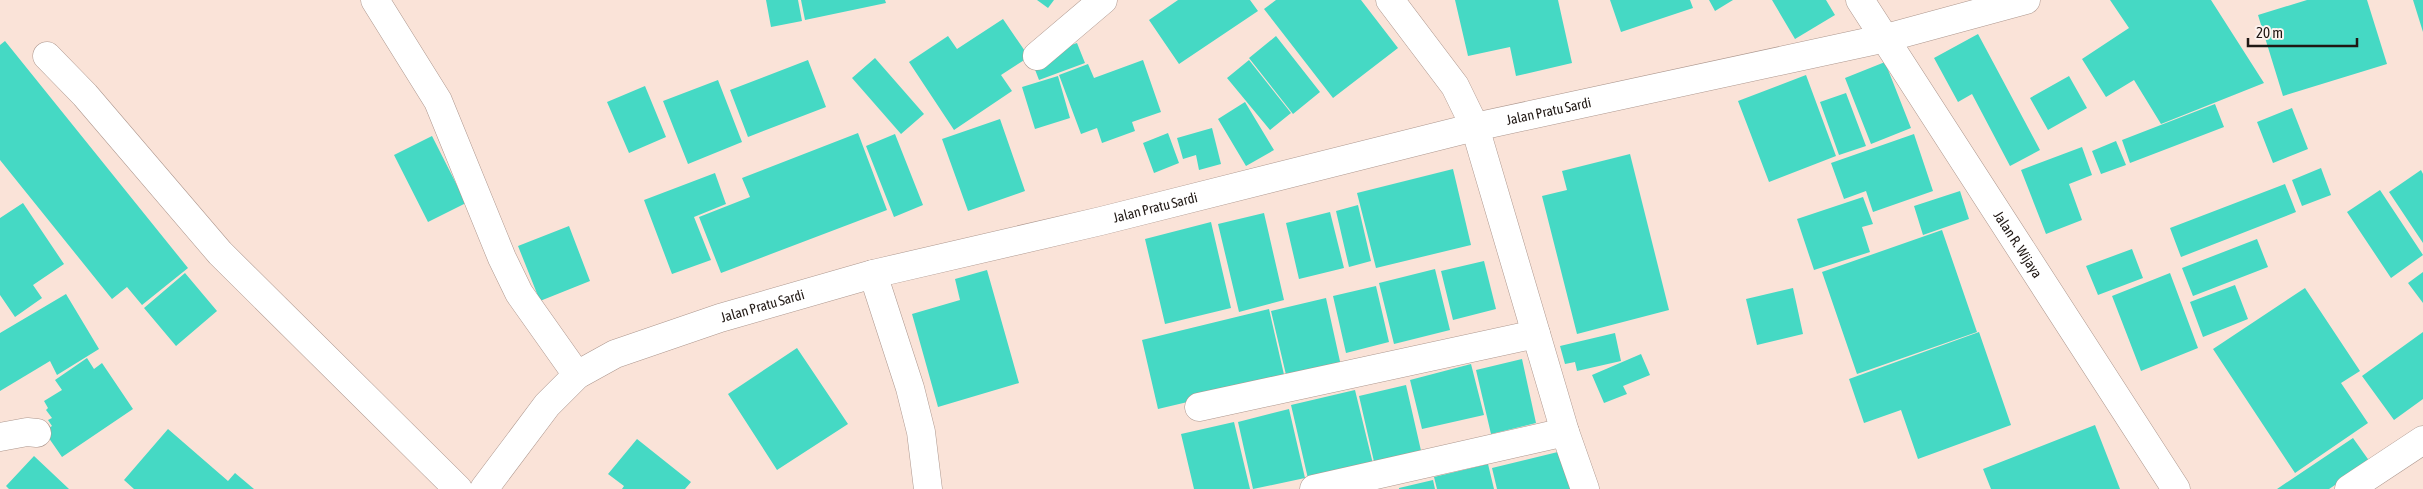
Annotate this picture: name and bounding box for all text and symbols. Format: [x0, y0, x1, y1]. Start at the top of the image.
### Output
scale bar [2248, 15, 2357, 47]
text: 20 m [2256, 24, 2283, 41]
street label: Jalan Pratu Sardi [1505, 94, 1592, 128]
street label: Jalan Pratu Sardi [1111, 189, 1199, 226]
street label: Jalan R. Wijaya [1990, 208, 2045, 281]
street label: Jalan Pratu Sardi [719, 286, 806, 325]

